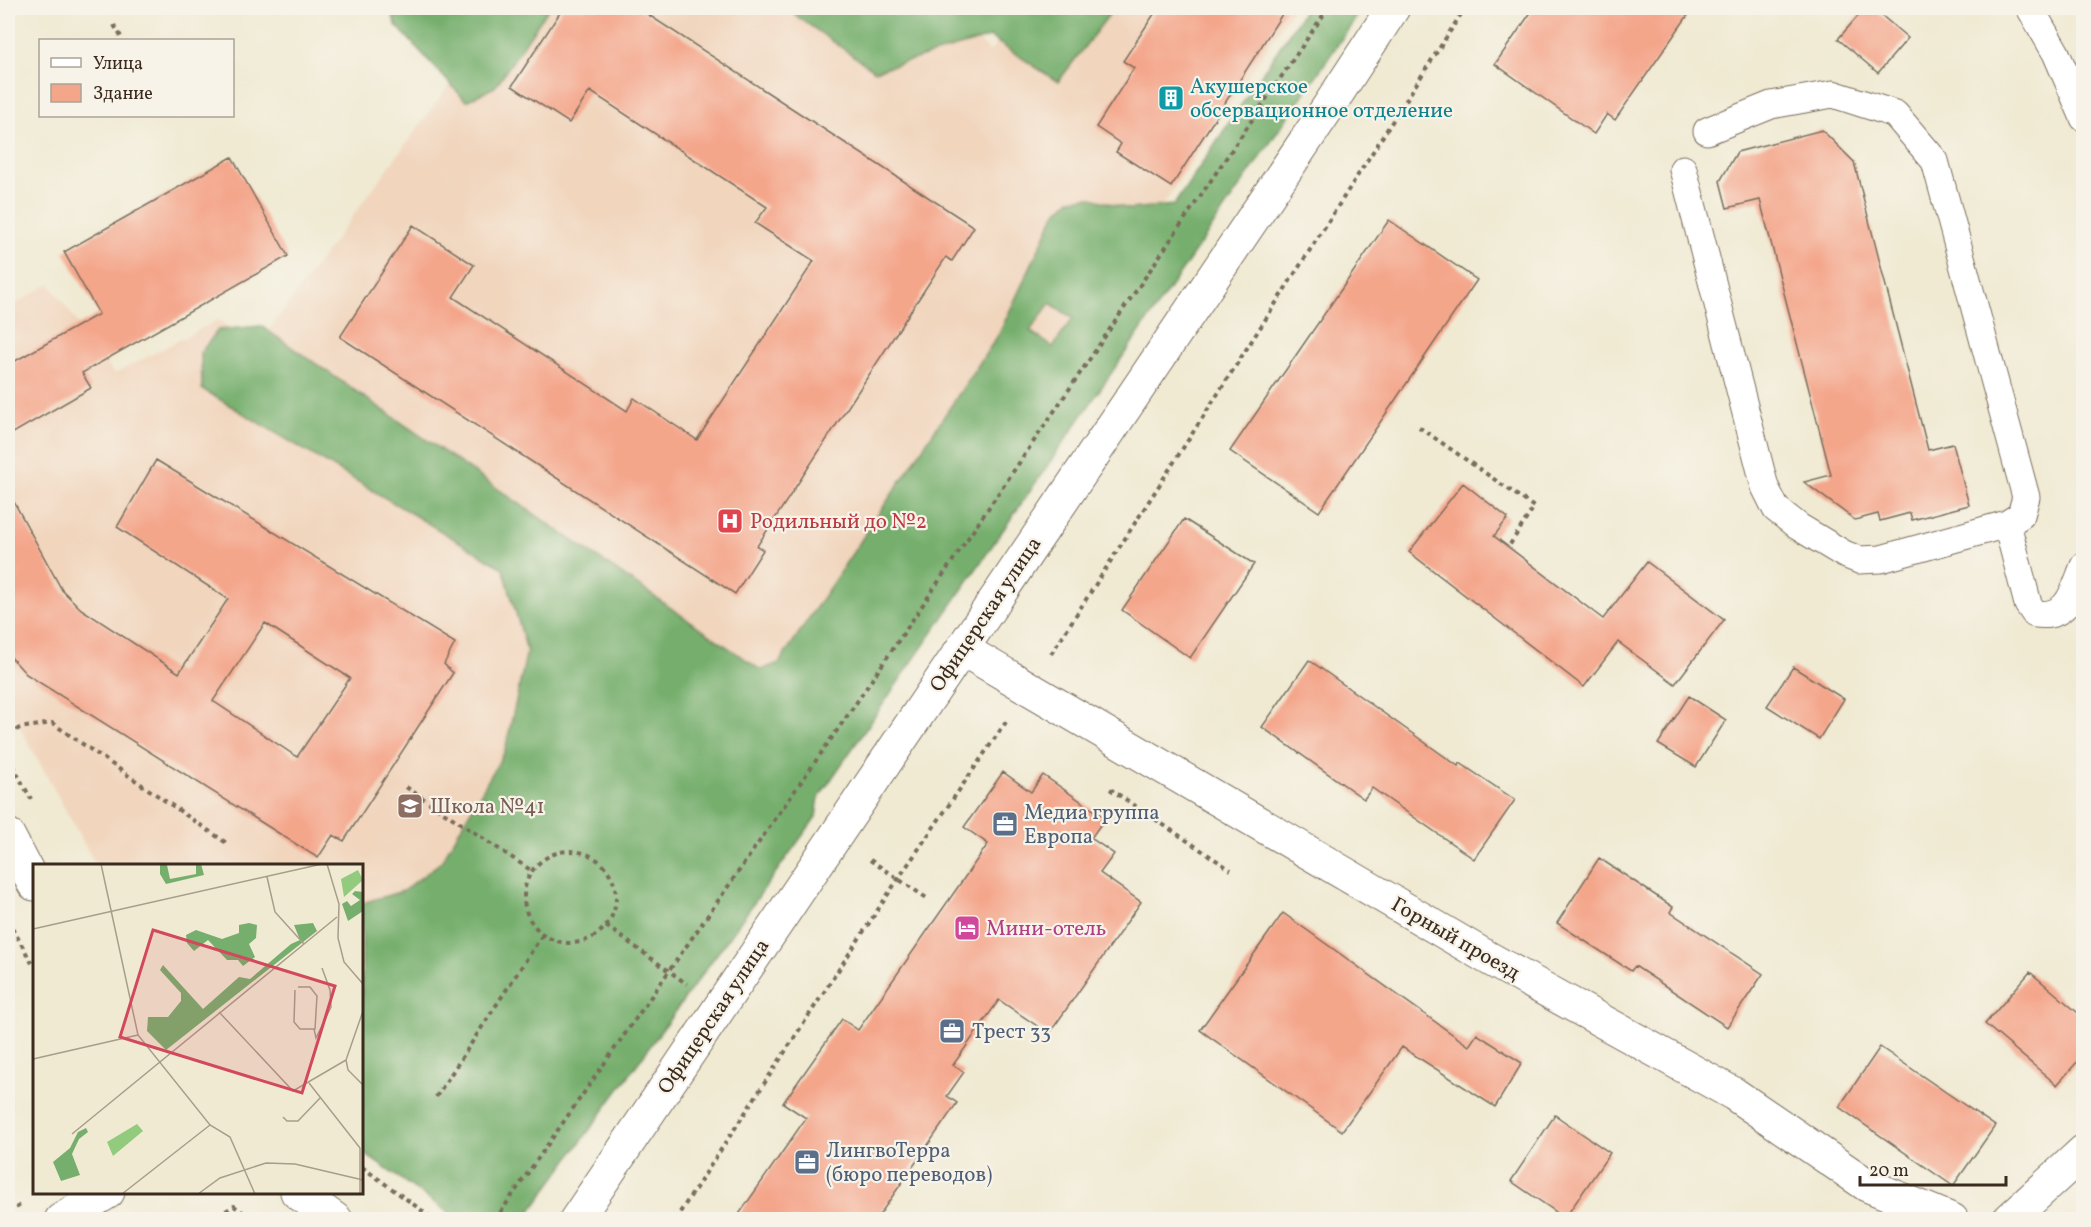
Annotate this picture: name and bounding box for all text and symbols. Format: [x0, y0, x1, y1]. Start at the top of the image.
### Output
legend [39, 39, 234, 117]
text: Улица [93, 52, 143, 77]
place label: Акушерское обсервационное отделение [1190, 73, 1453, 126]
text: Здание [93, 82, 153, 107]
building icon: Акушерское обсервационное отделение [1156, 83, 1186, 113]
hospital icon: Родильный до №2 [715, 506, 745, 536]
place label: Родильный до №2 [750, 508, 927, 537]
street label: Офицерская улица [923, 531, 1049, 698]
school or university icon: Школа №41 [395, 791, 425, 821]
place label: Школа №41 [430, 793, 545, 822]
place label: Медиа группа Европа [1024, 799, 1160, 852]
office icon: Медиа группа Европа [990, 809, 1020, 839]
inset map [33, 864, 363, 1194]
street label: Горный проезд [1385, 891, 1525, 988]
hotel icon: Мини-отель [952, 913, 982, 943]
place label: Мини-отель [986, 915, 1106, 944]
street label: Офицерская улица [651, 933, 777, 1100]
office icon: Трест 33 [937, 1016, 967, 1046]
place label: Трест 33 [972, 1018, 1051, 1047]
place label: ЛингвоТерра (бюро переводов) [826, 1137, 992, 1190]
office icon: ЛингвоТерра (бюро переводов) [792, 1147, 822, 1177]
scale bar [1860, 1149, 2006, 1187]
text: 20 m [1869, 1159, 1909, 1184]

